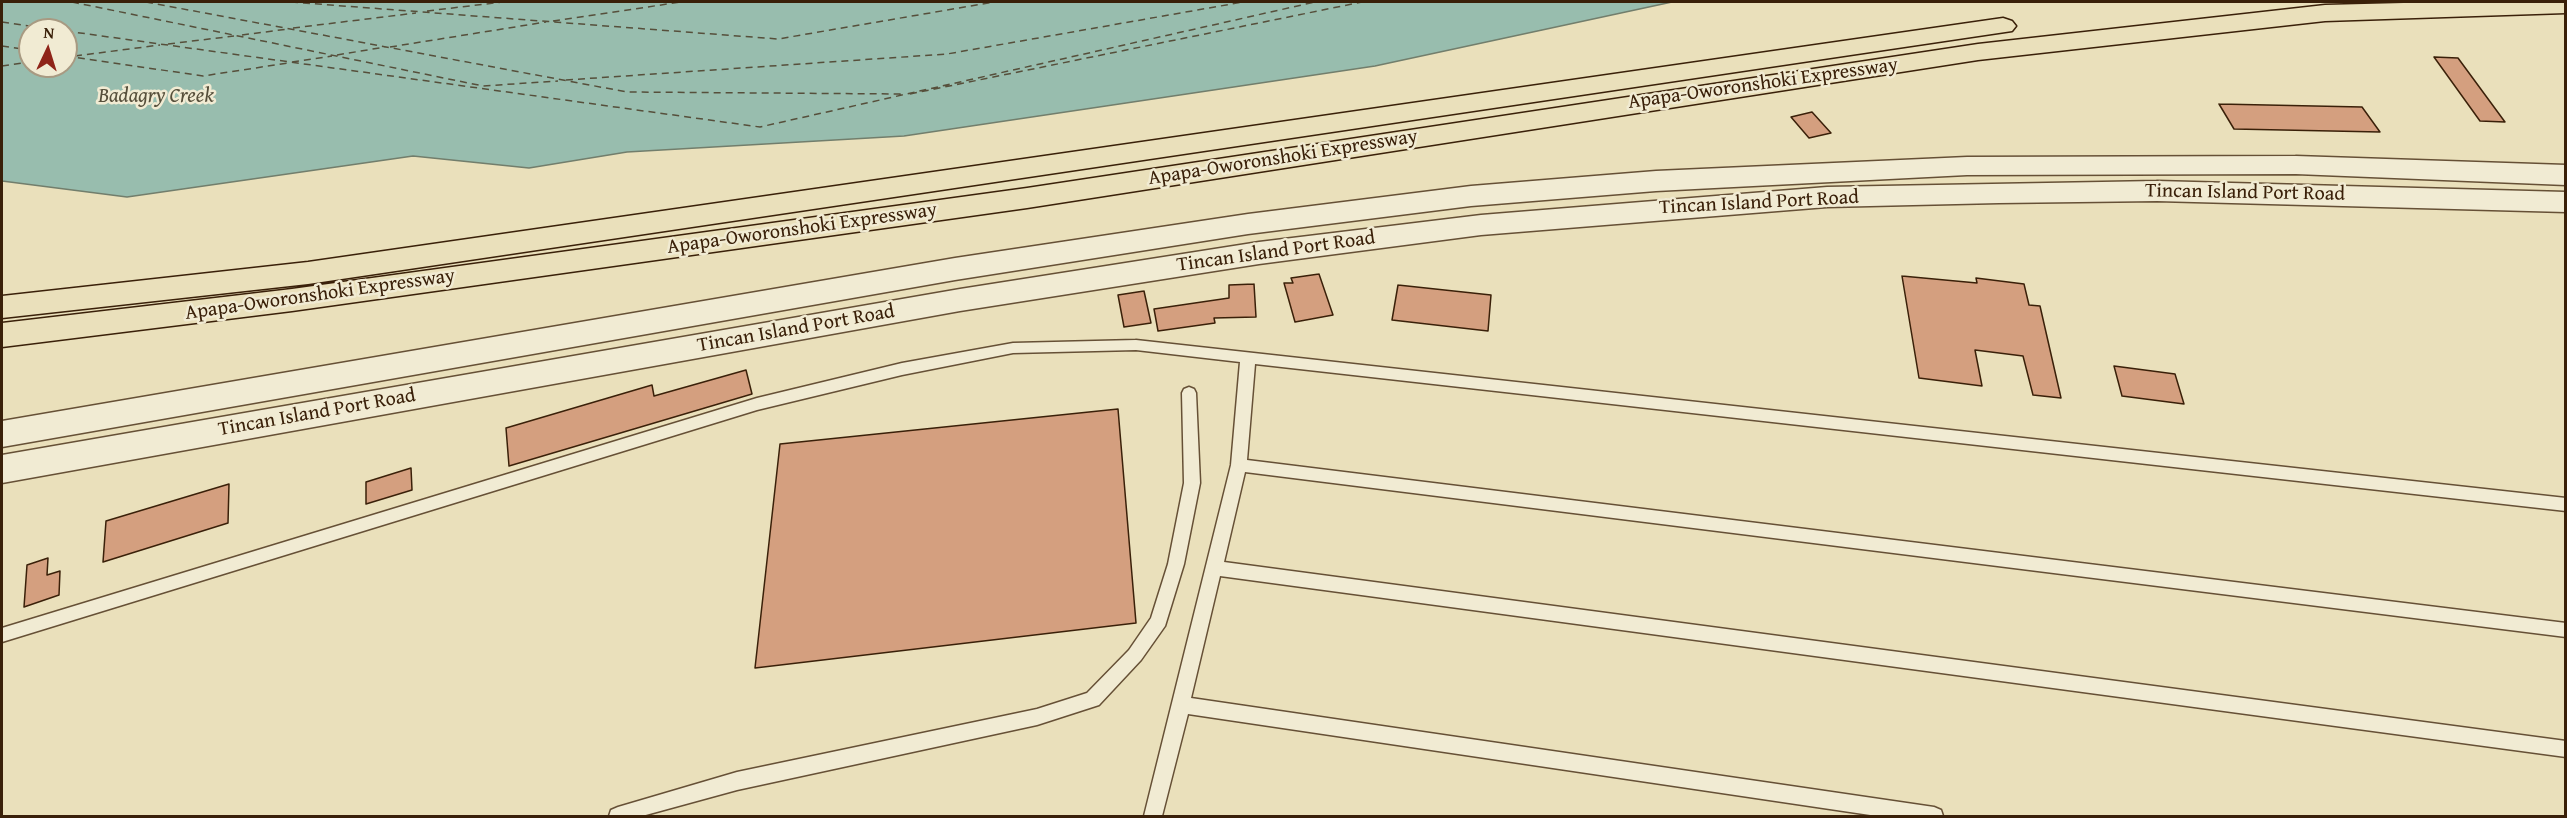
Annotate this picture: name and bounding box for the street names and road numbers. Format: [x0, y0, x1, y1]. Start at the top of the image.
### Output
street label: Apapa-Oworonshoki Expressway [1627, 53, 1899, 115]
street label: Apapa-Oworonshoki Expressway [1147, 125, 1419, 191]
street label: Tincan Island Port Road [2145, 179, 2345, 207]
street label: Tincan Island Port Road [1659, 186, 1859, 220]
street label: Apapa-Oworonshoki Expressway [666, 198, 938, 260]
street label: Tincan Island Port Road [1175, 226, 1377, 278]
street label: Apapa-Oworonshoki Expressway [184, 264, 456, 326]
street label: Tincan Island Port Road [695, 300, 897, 358]
street label: Tincan Island Port Road [216, 384, 418, 442]

